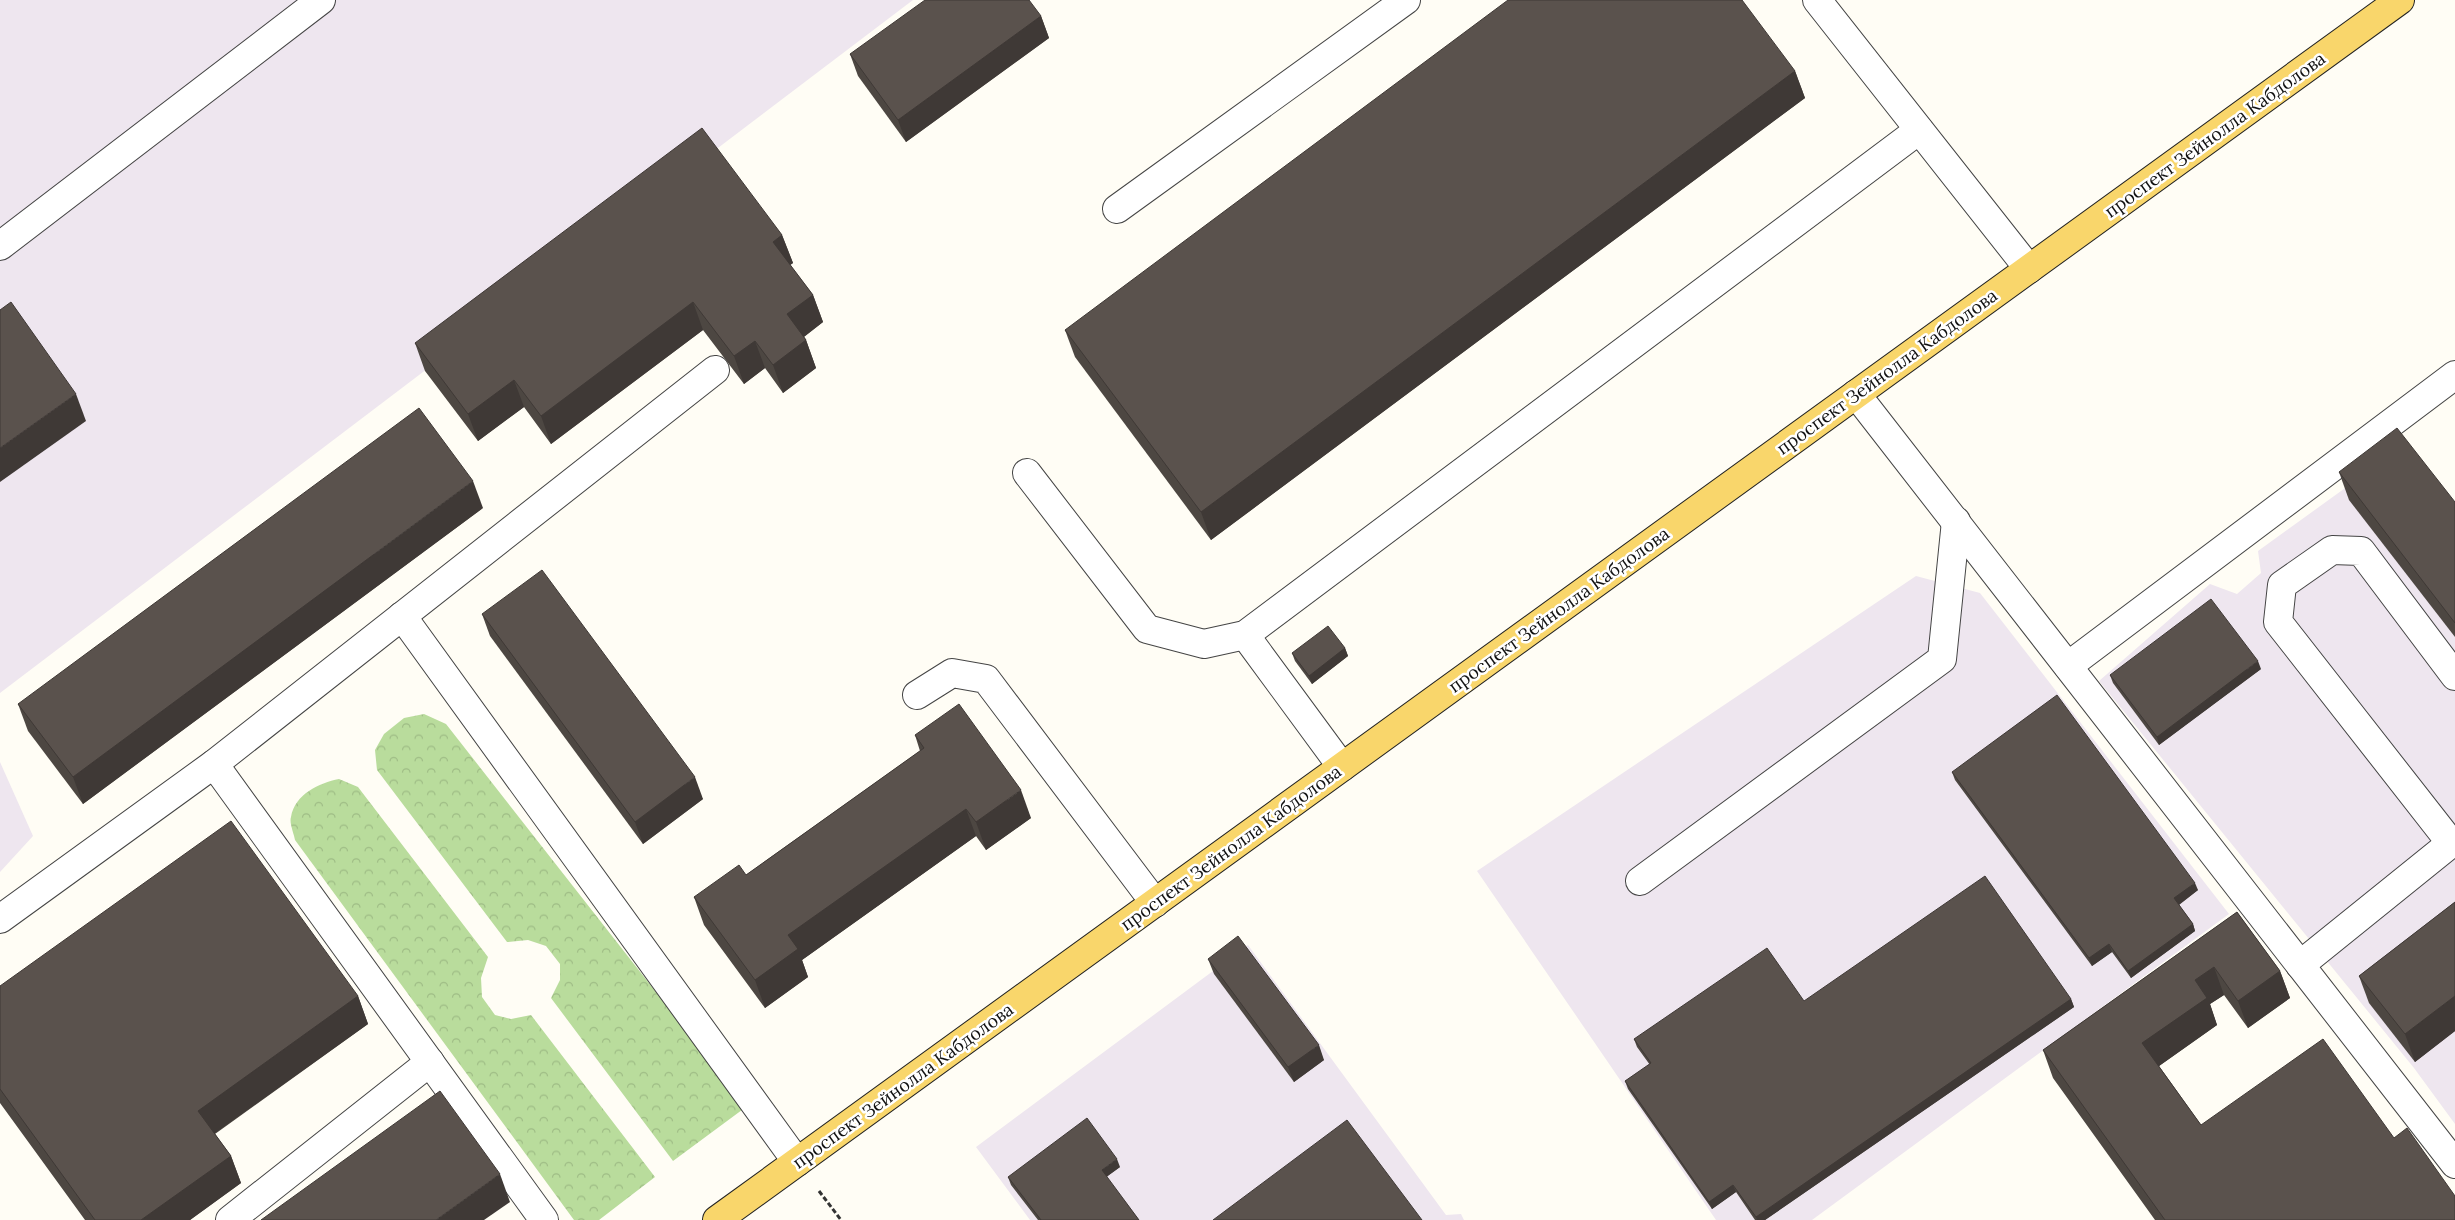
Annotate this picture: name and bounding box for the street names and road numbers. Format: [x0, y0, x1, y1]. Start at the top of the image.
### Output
street label: проспект Зейнолла Кабдолова [2100, 47, 2330, 223]
street label: проспект Зейнолла Кабдолова [1772, 284, 2002, 460]
street label: проспект Зейнолла Кабдолова [1444, 522, 1674, 698]
street label: проспект Зейнолла Кабдолова [1116, 760, 1346, 936]
street label: проспект Зейнолла Кабдолова [788, 998, 1018, 1174]

